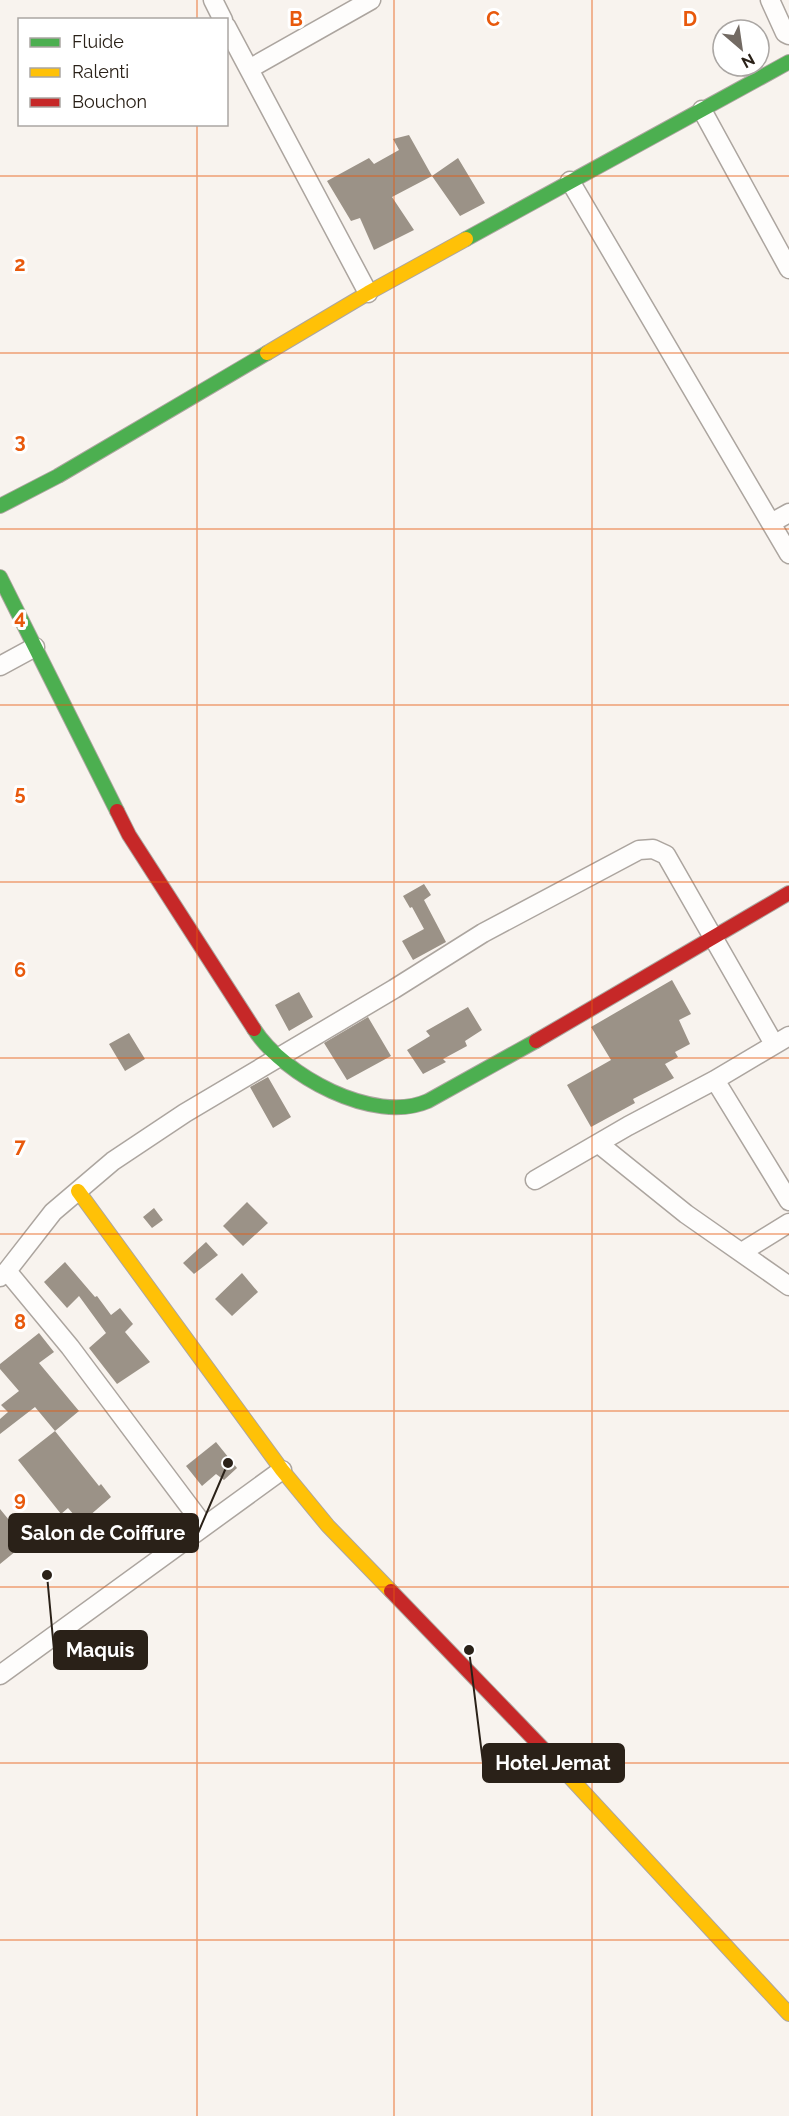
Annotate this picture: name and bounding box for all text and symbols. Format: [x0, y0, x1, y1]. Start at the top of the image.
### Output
text: B [289, 7, 303, 31]
text: C [486, 7, 500, 31]
text: D [683, 7, 697, 31]
legend [18, 18, 228, 126]
north arrow [711, 18, 771, 78]
text: Fluide [72, 31, 124, 52]
text: N [738, 49, 758, 72]
text: Ralenti [72, 61, 129, 82]
text: Bouchon [72, 91, 147, 112]
text: 2 [14, 252, 26, 276]
text: 3 [14, 429, 26, 453]
text: 4 [14, 605, 26, 629]
text: 5 [14, 781, 26, 805]
text: 6 [14, 958, 26, 982]
text: 7 [14, 1134, 26, 1158]
text: 8 [14, 1310, 26, 1334]
text: 9 [14, 1487, 26, 1511]
callout: Salon de Coiffure [9, 1514, 198, 1552]
text: Salon de Coiffure [21, 1521, 185, 1545]
callout: Maquis [54, 1631, 147, 1669]
text: Maquis [66, 1638, 134, 1662]
callout: Hotel Jemat [483, 1744, 624, 1782]
text: Hotel Jemat [495, 1751, 611, 1775]

